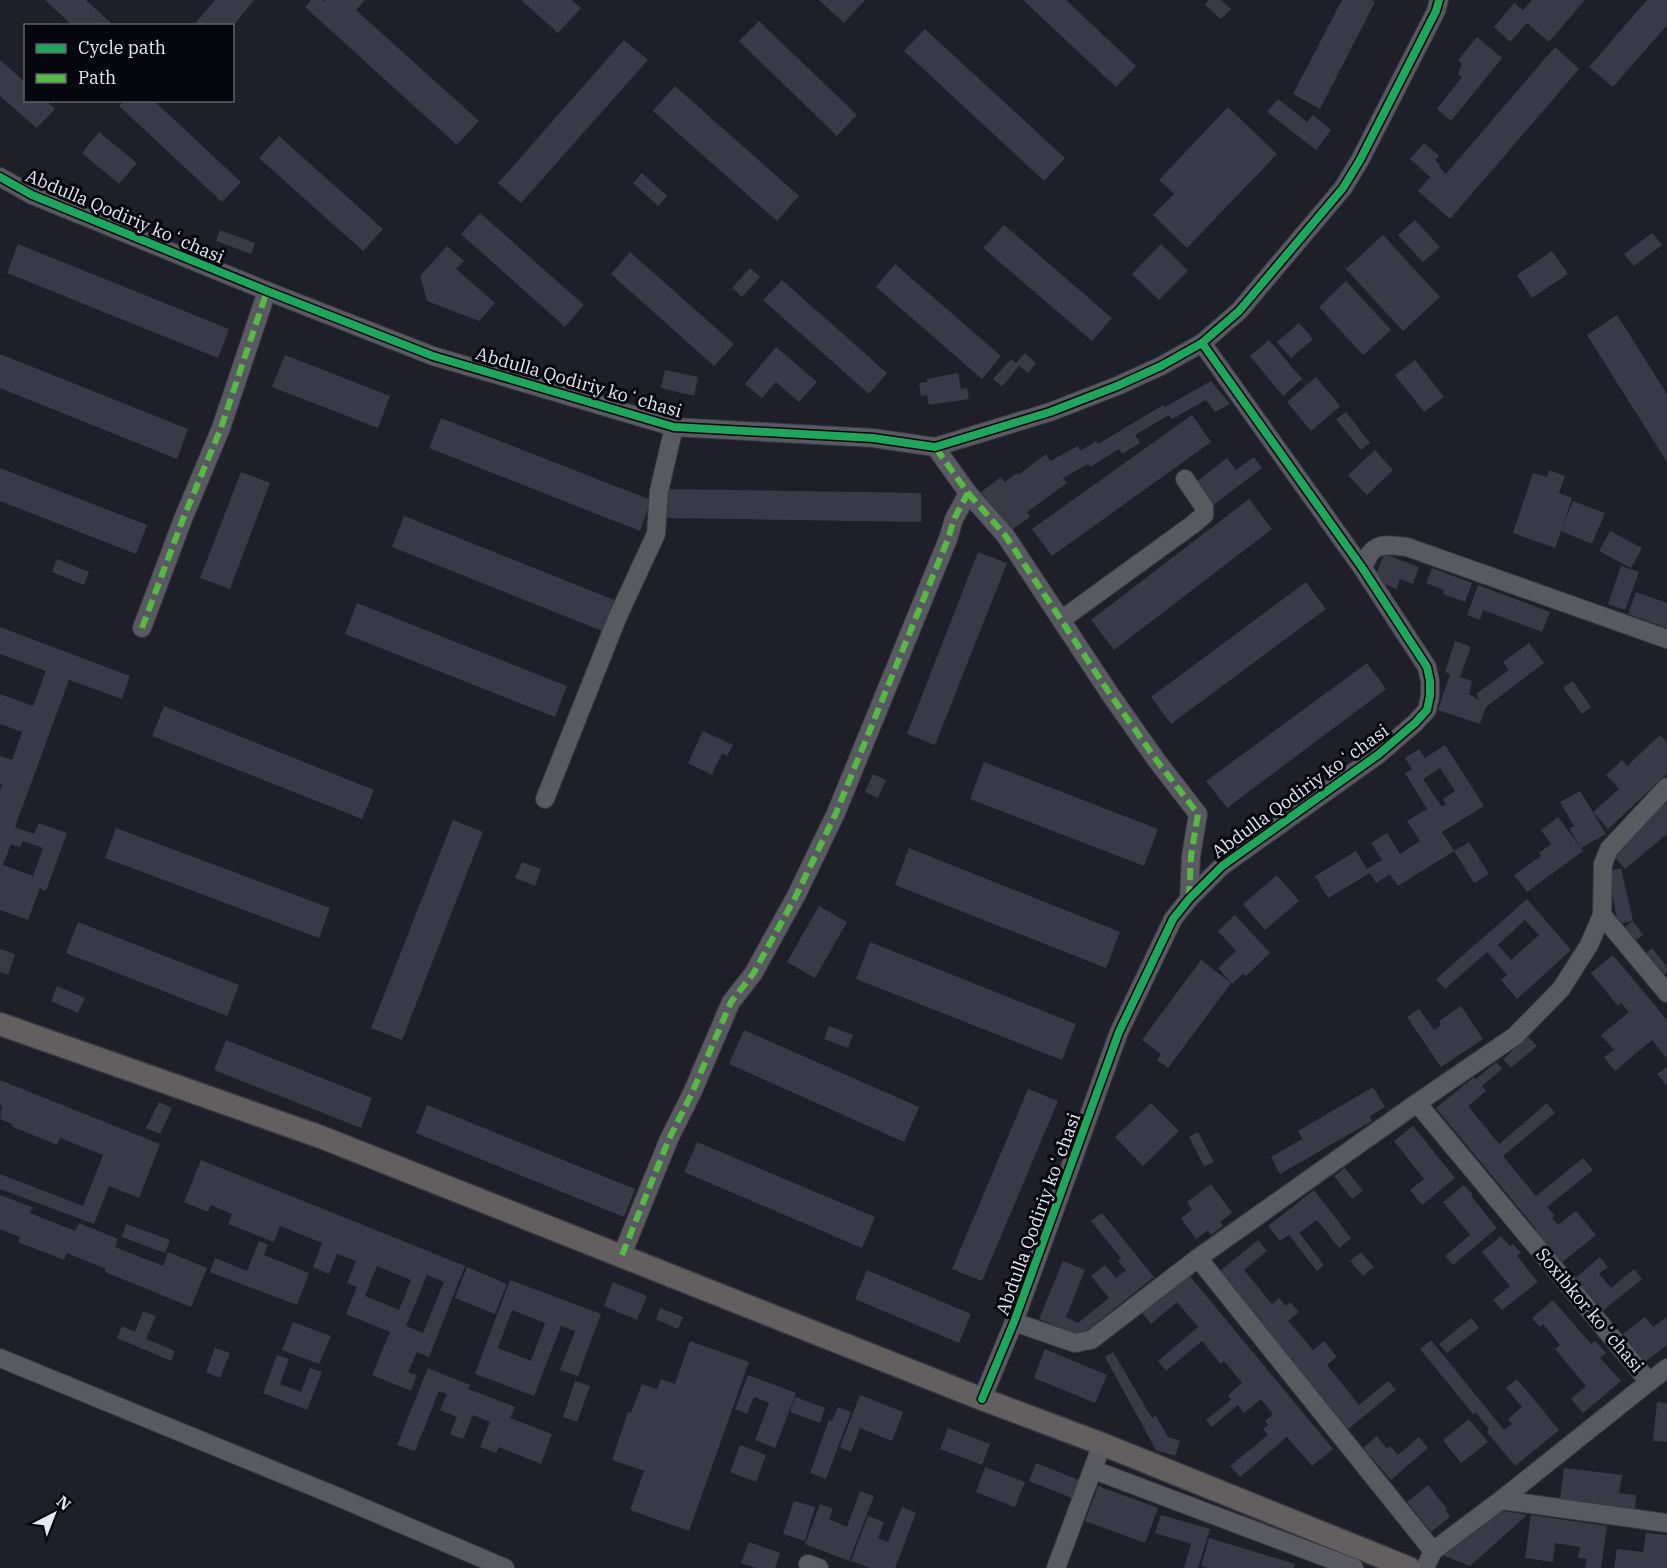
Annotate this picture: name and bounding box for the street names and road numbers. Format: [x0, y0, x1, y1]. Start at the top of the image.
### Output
street label: Abdulla Qodiriy koʻchasi [22, 164, 228, 268]
street label: Abdulla Qodiriy koʻchasi [473, 342, 685, 423]
street label: Abdulla Qodiriy koʻchasi [1207, 719, 1393, 863]
street label: Abdulla Qodiriy koʻchasi [991, 1109, 1085, 1318]
street label: Soxibkor koʻchasi [1531, 1243, 1649, 1377]

